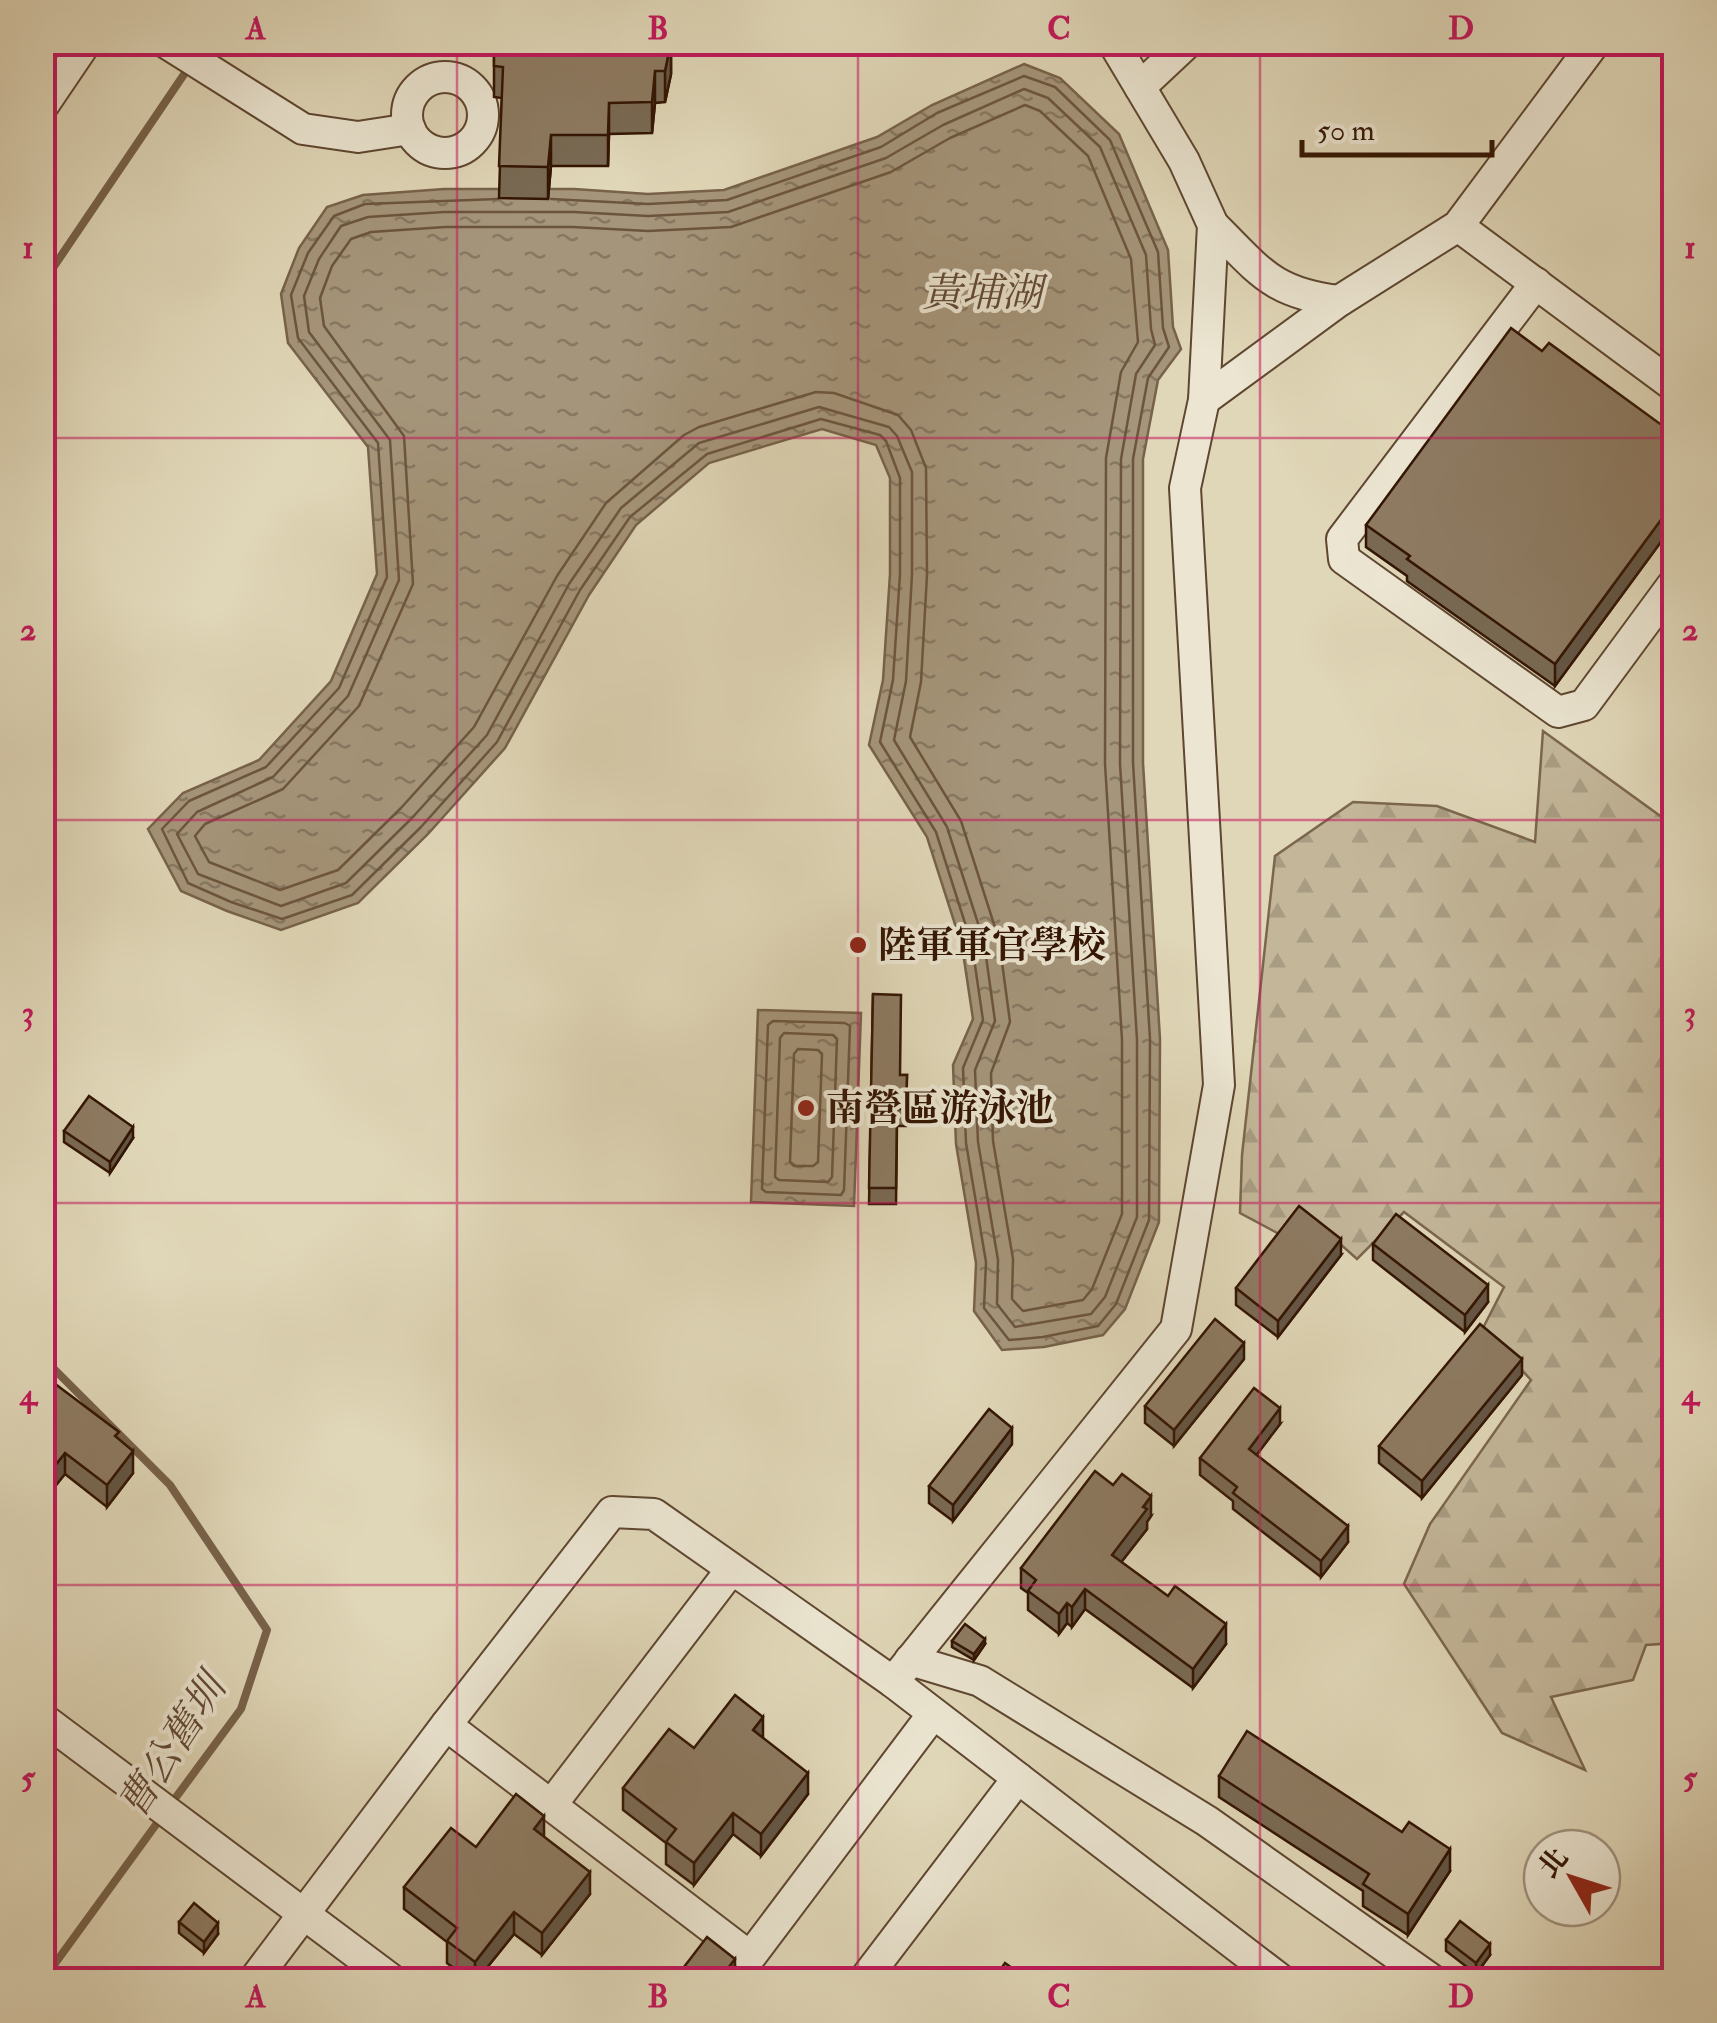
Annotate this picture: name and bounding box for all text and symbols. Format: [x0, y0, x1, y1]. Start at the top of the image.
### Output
text: A [244, 9, 267, 49]
text: B [648, 9, 668, 49]
text: C [1047, 9, 1071, 49]
text: D [1448, 9, 1474, 49]
scale bar [1302, 95, 1492, 157]
text: 50 m [1317, 112, 1375, 149]
text: 1 [22, 228, 34, 268]
text: 1 [1684, 228, 1696, 268]
water label: 黃埔湖 [922, 268, 1048, 319]
text: 2 [20, 610, 36, 650]
text: 2 [1682, 610, 1698, 650]
place label: 陸軍軍官學校 [878, 922, 1106, 970]
marker: 陸軍軍官學校 [847, 934, 869, 956]
text: 3 [22, 993, 34, 1033]
text: 3 [1684, 993, 1696, 1033]
place label: 南營區游泳池 [826, 1085, 1054, 1133]
marker: 南營區游泳池 [795, 1097, 817, 1119]
text: 4 [18, 1375, 38, 1415]
text: 4 [1680, 1375, 1700, 1415]
water label: 曹公舊圳 [107, 1661, 240, 1828]
text: 5 [21, 1758, 36, 1798]
text: 5 [1683, 1758, 1698, 1798]
north arrow [1522, 1828, 1622, 1928]
text: 北 [1531, 1841, 1576, 1885]
text: A [244, 1977, 267, 2017]
text: B [648, 1977, 668, 2017]
text: C [1047, 1977, 1071, 2017]
text: D [1448, 1977, 1474, 2017]

